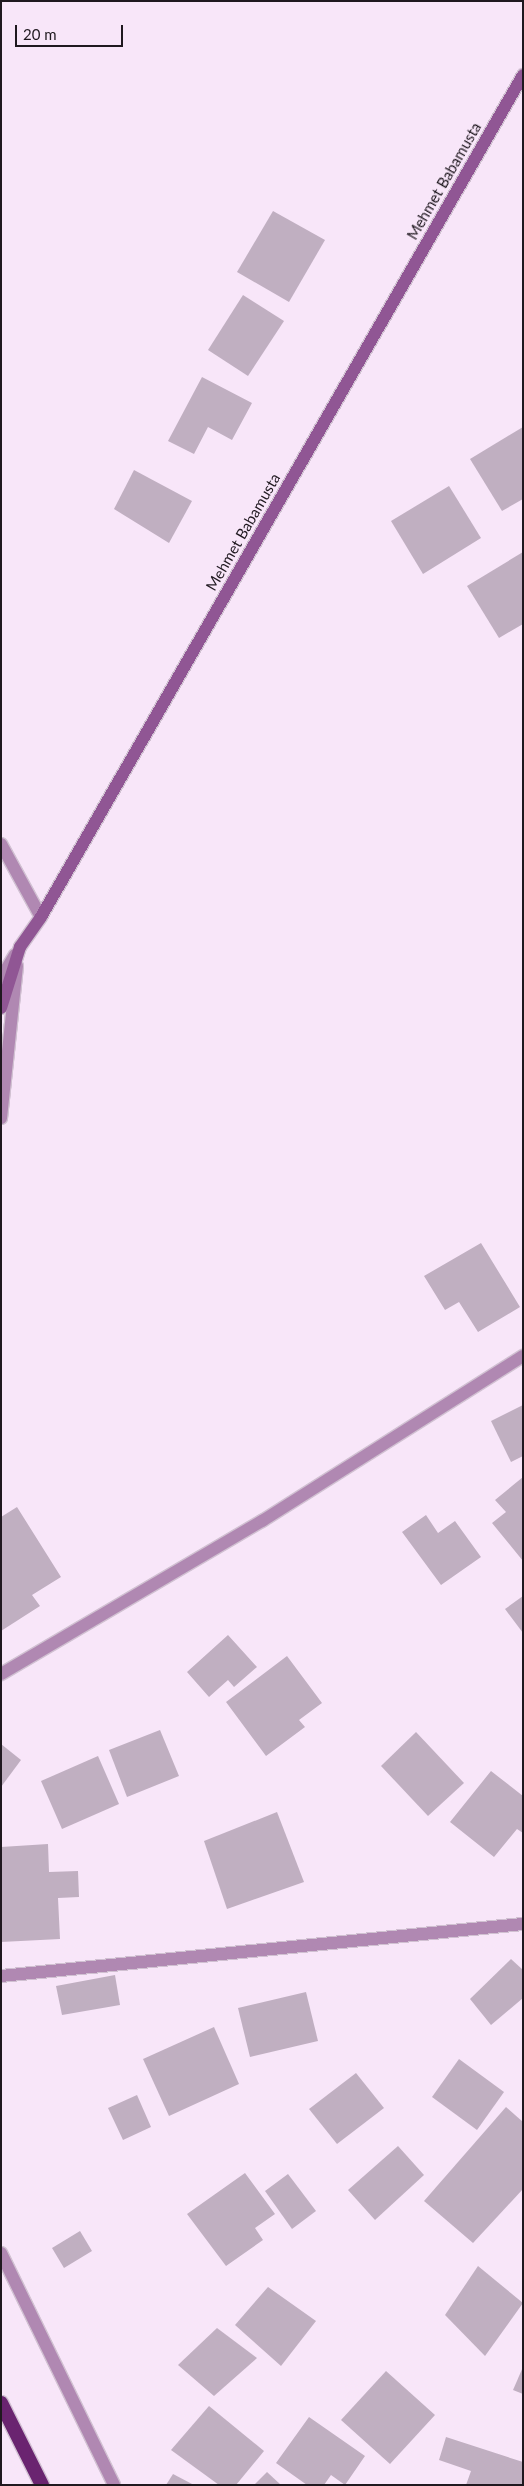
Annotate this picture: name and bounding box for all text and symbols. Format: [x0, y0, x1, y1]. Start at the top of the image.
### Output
scale bar [18, 15, 125, 47]
text: 20 m [23, 25, 57, 43]
street label: Mehmet Babamusta [403, 119, 485, 243]
street label: Mehmet Babamusta [202, 470, 284, 594]

